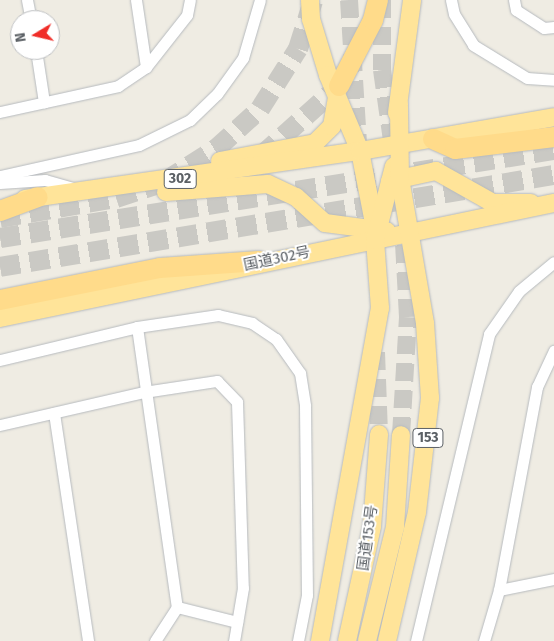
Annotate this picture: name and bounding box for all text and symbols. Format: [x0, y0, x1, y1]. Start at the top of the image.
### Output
north arrow [10, 10, 60, 60]
text: N [12, 31, 30, 43]
road number: 302 [162, 168, 198, 190]
street label: 国道302号 [242, 243, 312, 275]
road number: 153 [412, 426, 444, 449]
street label: 国道153号 [354, 504, 382, 572]

